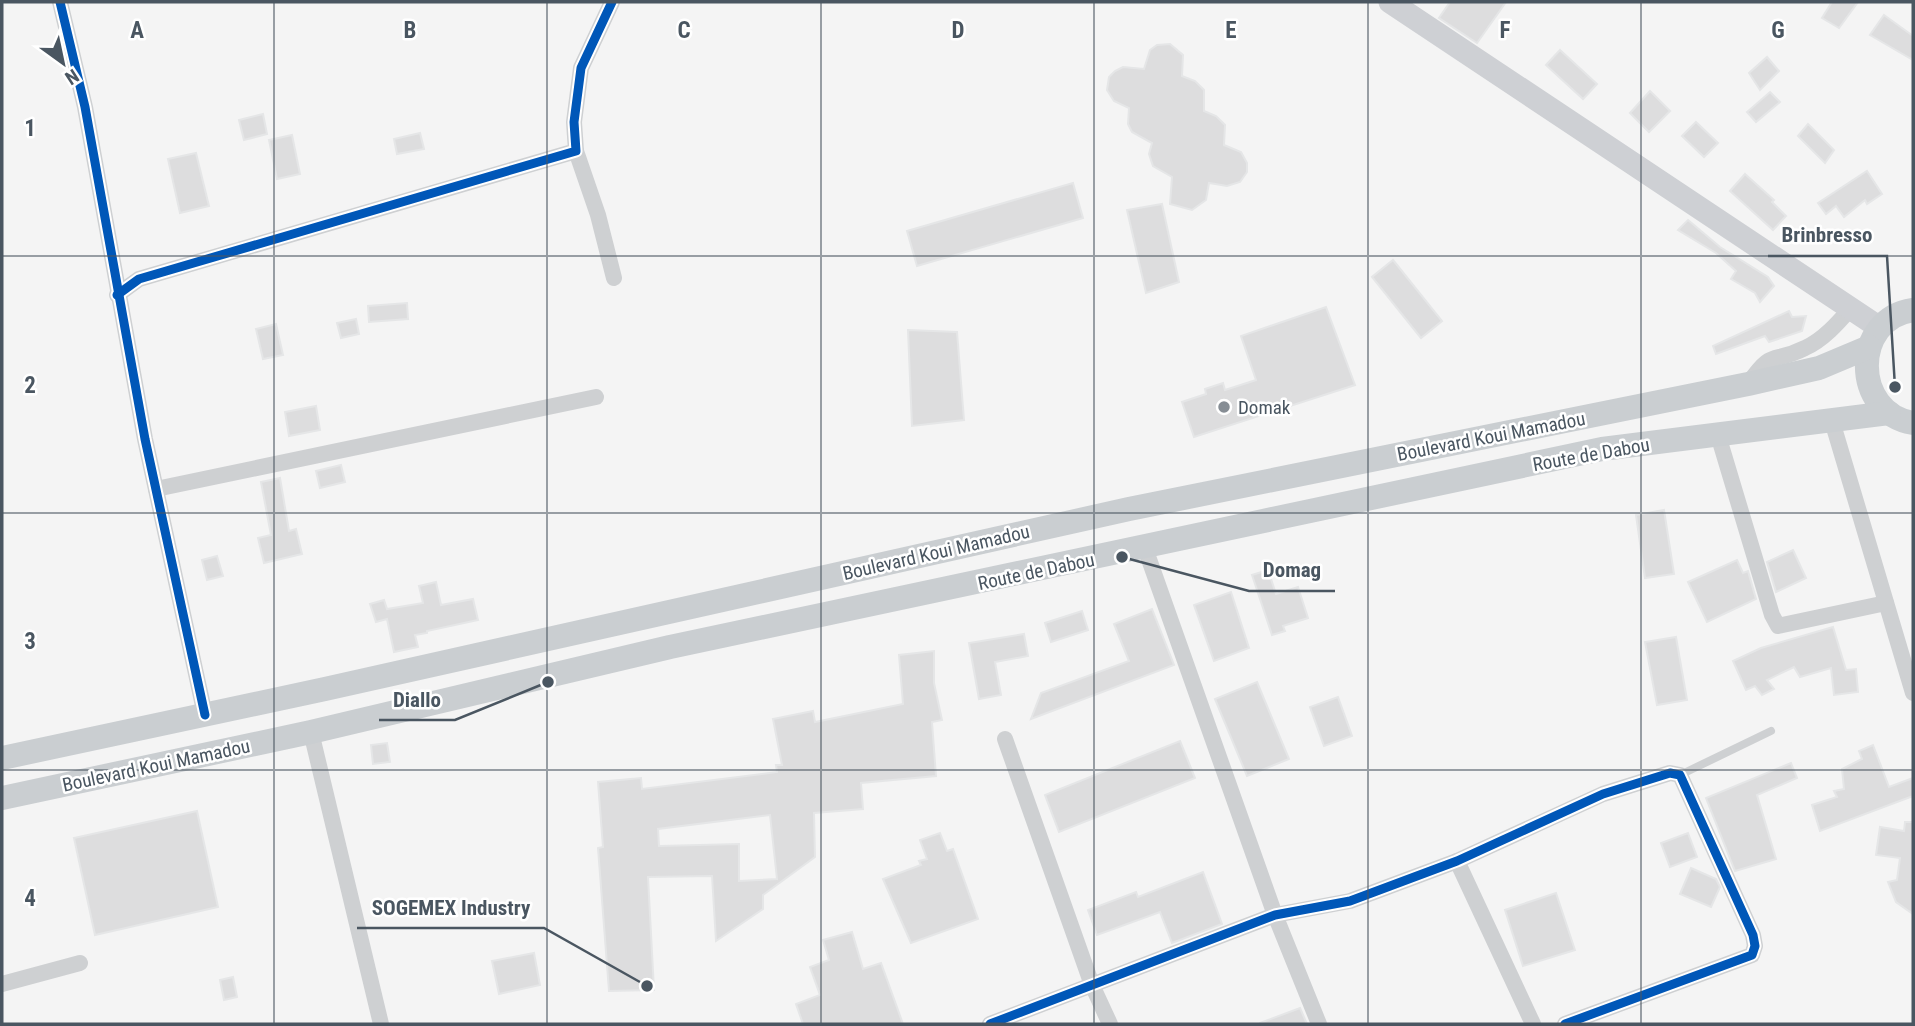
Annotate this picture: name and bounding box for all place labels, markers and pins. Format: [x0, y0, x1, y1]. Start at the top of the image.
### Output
callout: Brinbresso [1768, 214, 1887, 256]
place label: Domak [1238, 396, 1291, 419]
marker: Domak [1216, 399, 1232, 415]
callout: Domag [1249, 549, 1335, 591]
callout: Diallo [379, 678, 455, 720]
callout: SOGEMEX Industry [357, 886, 544, 928]

